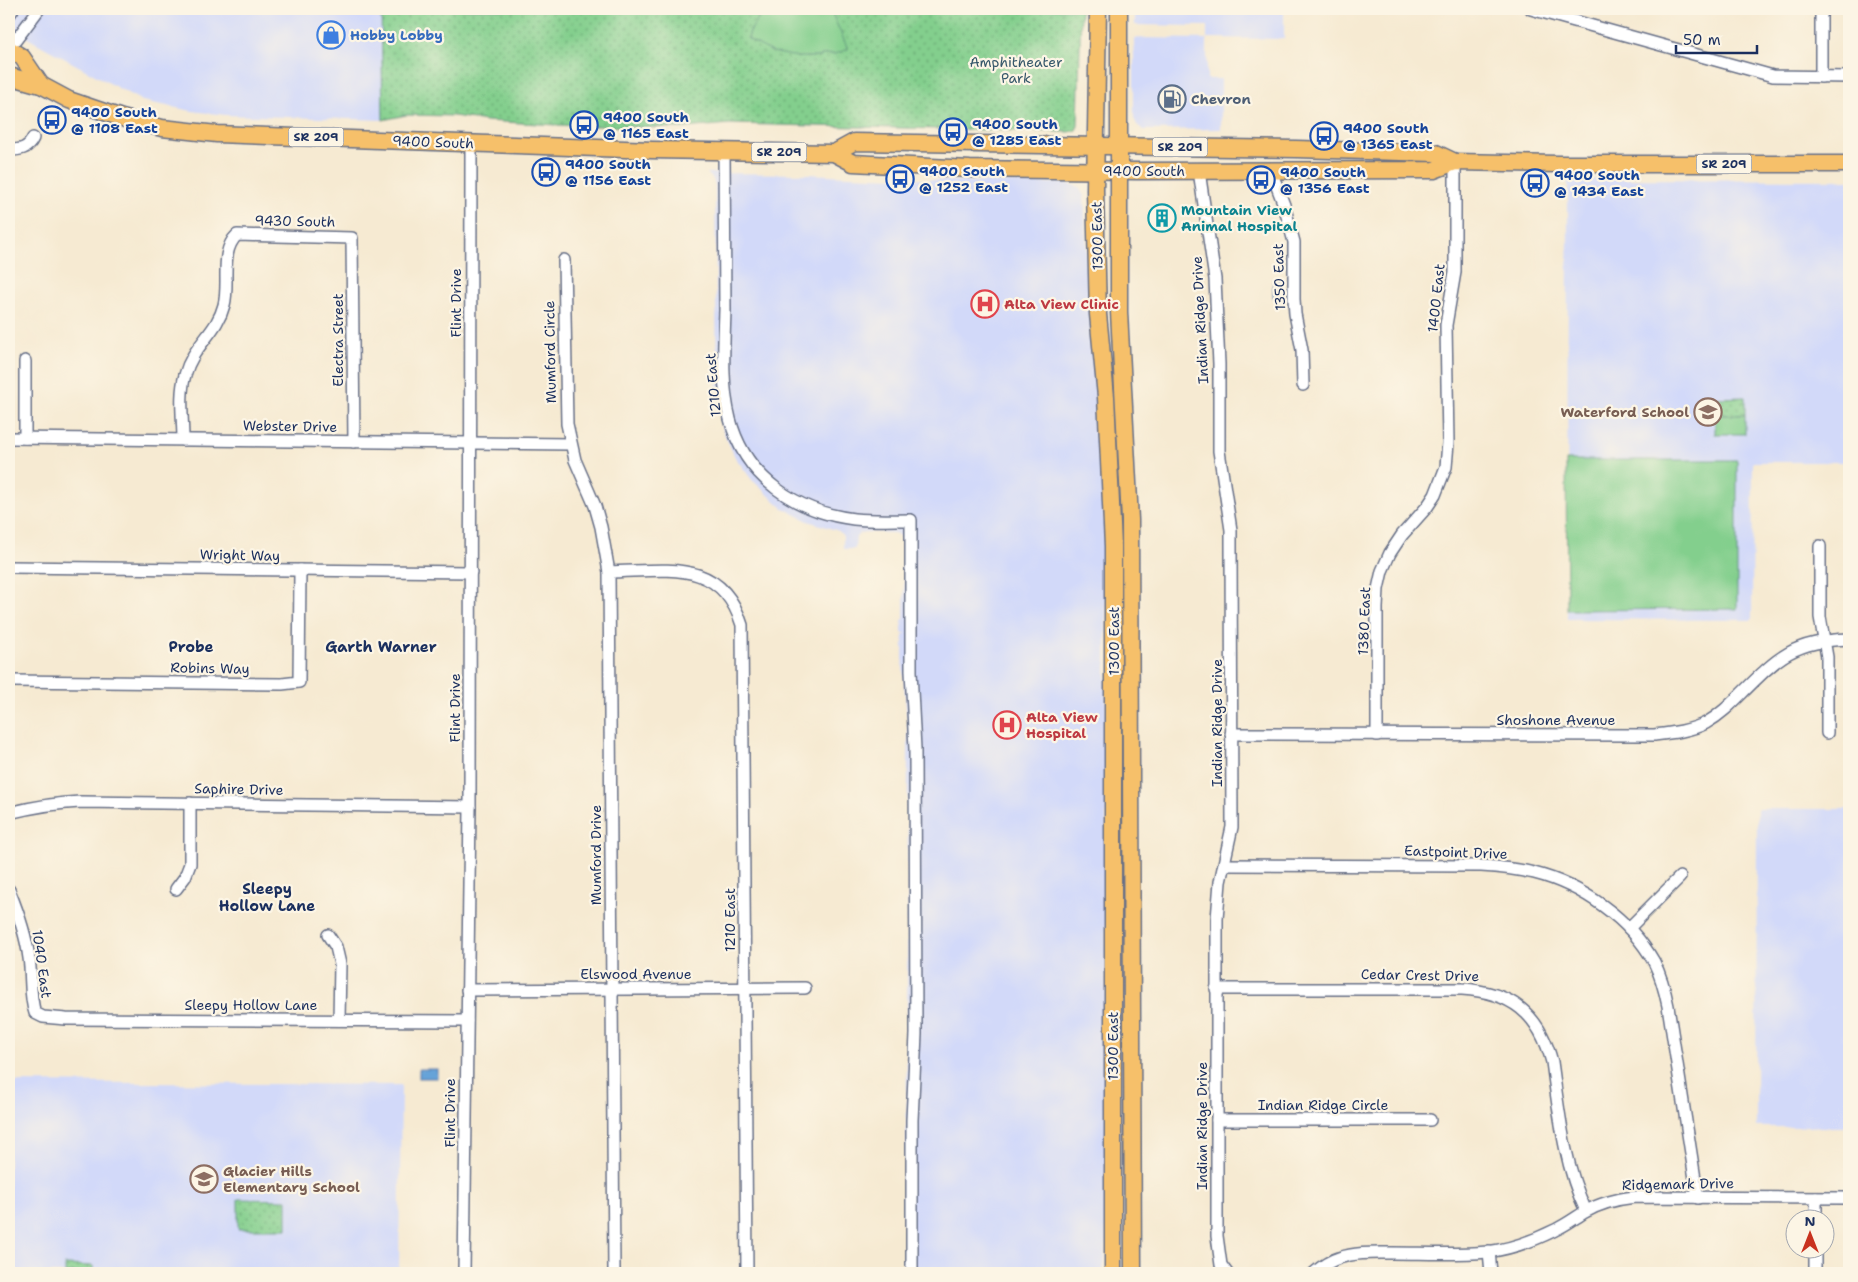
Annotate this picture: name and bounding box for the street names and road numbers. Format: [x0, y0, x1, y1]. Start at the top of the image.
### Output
road number: SR 209 [288, 128, 344, 146]
street label: 9400 South [392, 132, 474, 152]
road number: SR 209 [1152, 138, 1208, 156]
road number: SR 209 [752, 142, 806, 162]
road number: SR 209 [1696, 154, 1752, 173]
street label: 9400 South [1103, 162, 1185, 180]
street label: 1300 East [1087, 201, 1107, 271]
street label: 9430 South [254, 211, 336, 231]
street label: 1350 East [1269, 243, 1289, 311]
street label: Indian Ridge Drive [1188, 255, 1212, 384]
street label: 1400 East [1423, 263, 1449, 333]
street label: Flint Drive [447, 268, 465, 338]
street label: Electra Street [329, 293, 347, 387]
street label: Mumford Circle [540, 300, 560, 404]
street label: 1210 East [701, 352, 725, 418]
street label: Webster Drive [243, 416, 338, 436]
street label: Wright Way [200, 545, 280, 565]
street label: 1380 East [1354, 586, 1374, 656]
street label: 1300 East [1105, 607, 1123, 675]
street label: Robins Way [170, 658, 250, 678]
street label: Indian Ridge Drive [1208, 659, 1226, 787]
street label: Flint Drive [446, 673, 464, 743]
street label: Shoshone Avenue [1497, 711, 1615, 729]
street label: Saphire Drive [194, 779, 284, 799]
street label: Mumford Drive [587, 805, 605, 905]
street label: Eastpoint Drive [1404, 841, 1508, 863]
street label: 1210 East [721, 888, 739, 952]
street label: 1040 East [28, 929, 56, 999]
street label: Elswood Avenue [580, 965, 692, 983]
street label: Cedar Crest Drive [1361, 965, 1479, 985]
street label: Sleepy Hollow Lane [185, 996, 317, 1014]
street label: 1300 East [1104, 1012, 1122, 1080]
street label: Indian Ridge Drive [1193, 1062, 1211, 1190]
street label: Flint Drive [441, 1078, 459, 1148]
street label: Indian Ridge Circle [1258, 1096, 1388, 1114]
street label: Ridgemark Drive [1622, 1174, 1734, 1194]

